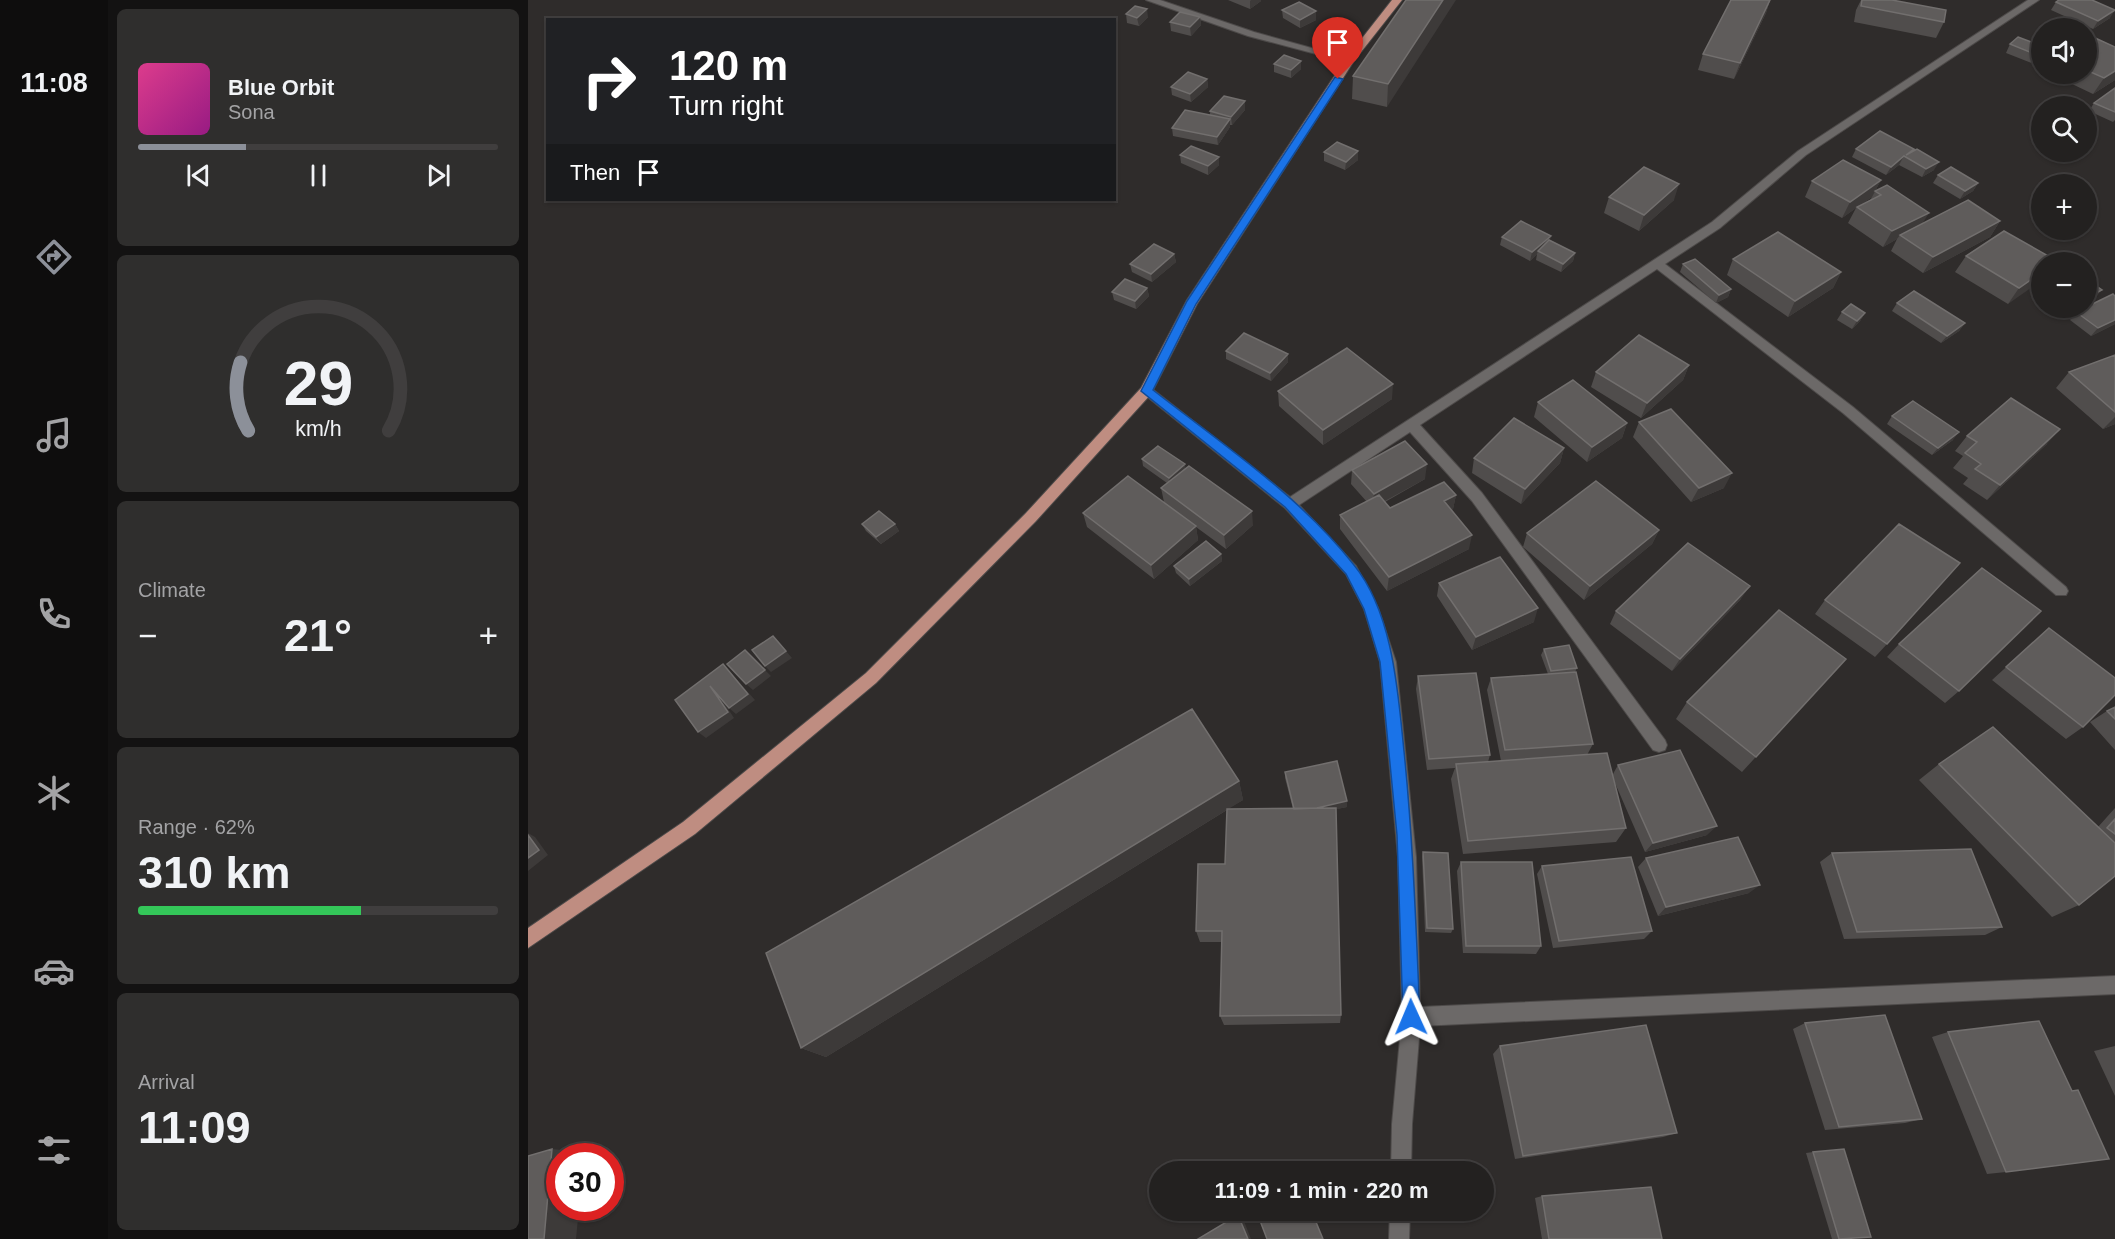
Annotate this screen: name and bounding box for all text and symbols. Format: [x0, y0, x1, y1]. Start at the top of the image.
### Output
pin [1312, 17, 1363, 79]
map controls [2031, 18, 2097, 318]
button: sound [2031, 18, 2097, 84]
icon: arrive [1321, 26, 1354, 59]
icon: right [570, 42, 648, 120]
text: 120 m [669, 42, 788, 89]
text: 11:08 [20, 68, 88, 98]
text: Blue Orbit [228, 75, 334, 100]
text: Turn right [669, 91, 784, 121]
button: search [2031, 96, 2097, 162]
text: Sona [228, 101, 275, 123]
icon: arrive [632, 156, 665, 189]
icon: previous [182, 159, 215, 192]
icon: pause [302, 159, 335, 192]
icon: next [422, 159, 455, 192]
text: Then [570, 160, 620, 185]
button: + [2031, 174, 2097, 240]
icon: directions [33, 236, 75, 278]
button: − [2031, 252, 2097, 318]
text: 29 [283, 349, 353, 418]
icon: music [33, 414, 75, 456]
text: km/h [295, 417, 341, 441]
text: Climate [138, 579, 206, 601]
icon: phone [33, 593, 75, 635]
text: 21° [284, 610, 352, 661]
text: − [138, 617, 157, 654]
text: + [479, 617, 498, 654]
icon: climate [33, 772, 75, 814]
text: Range · 62% [138, 816, 255, 838]
text: 310 km [138, 847, 291, 898]
icon: car [33, 950, 75, 992]
position arrow [1379, 985, 1443, 1049]
text: Arrival [138, 1071, 195, 1093]
text: 11:09 [138, 1102, 251, 1153]
icon: filters [33, 1129, 75, 1171]
speed limit sign: 30 [546, 1143, 624, 1221]
text: 11:09 · 1 min · 220 m [1215, 1178, 1429, 1203]

